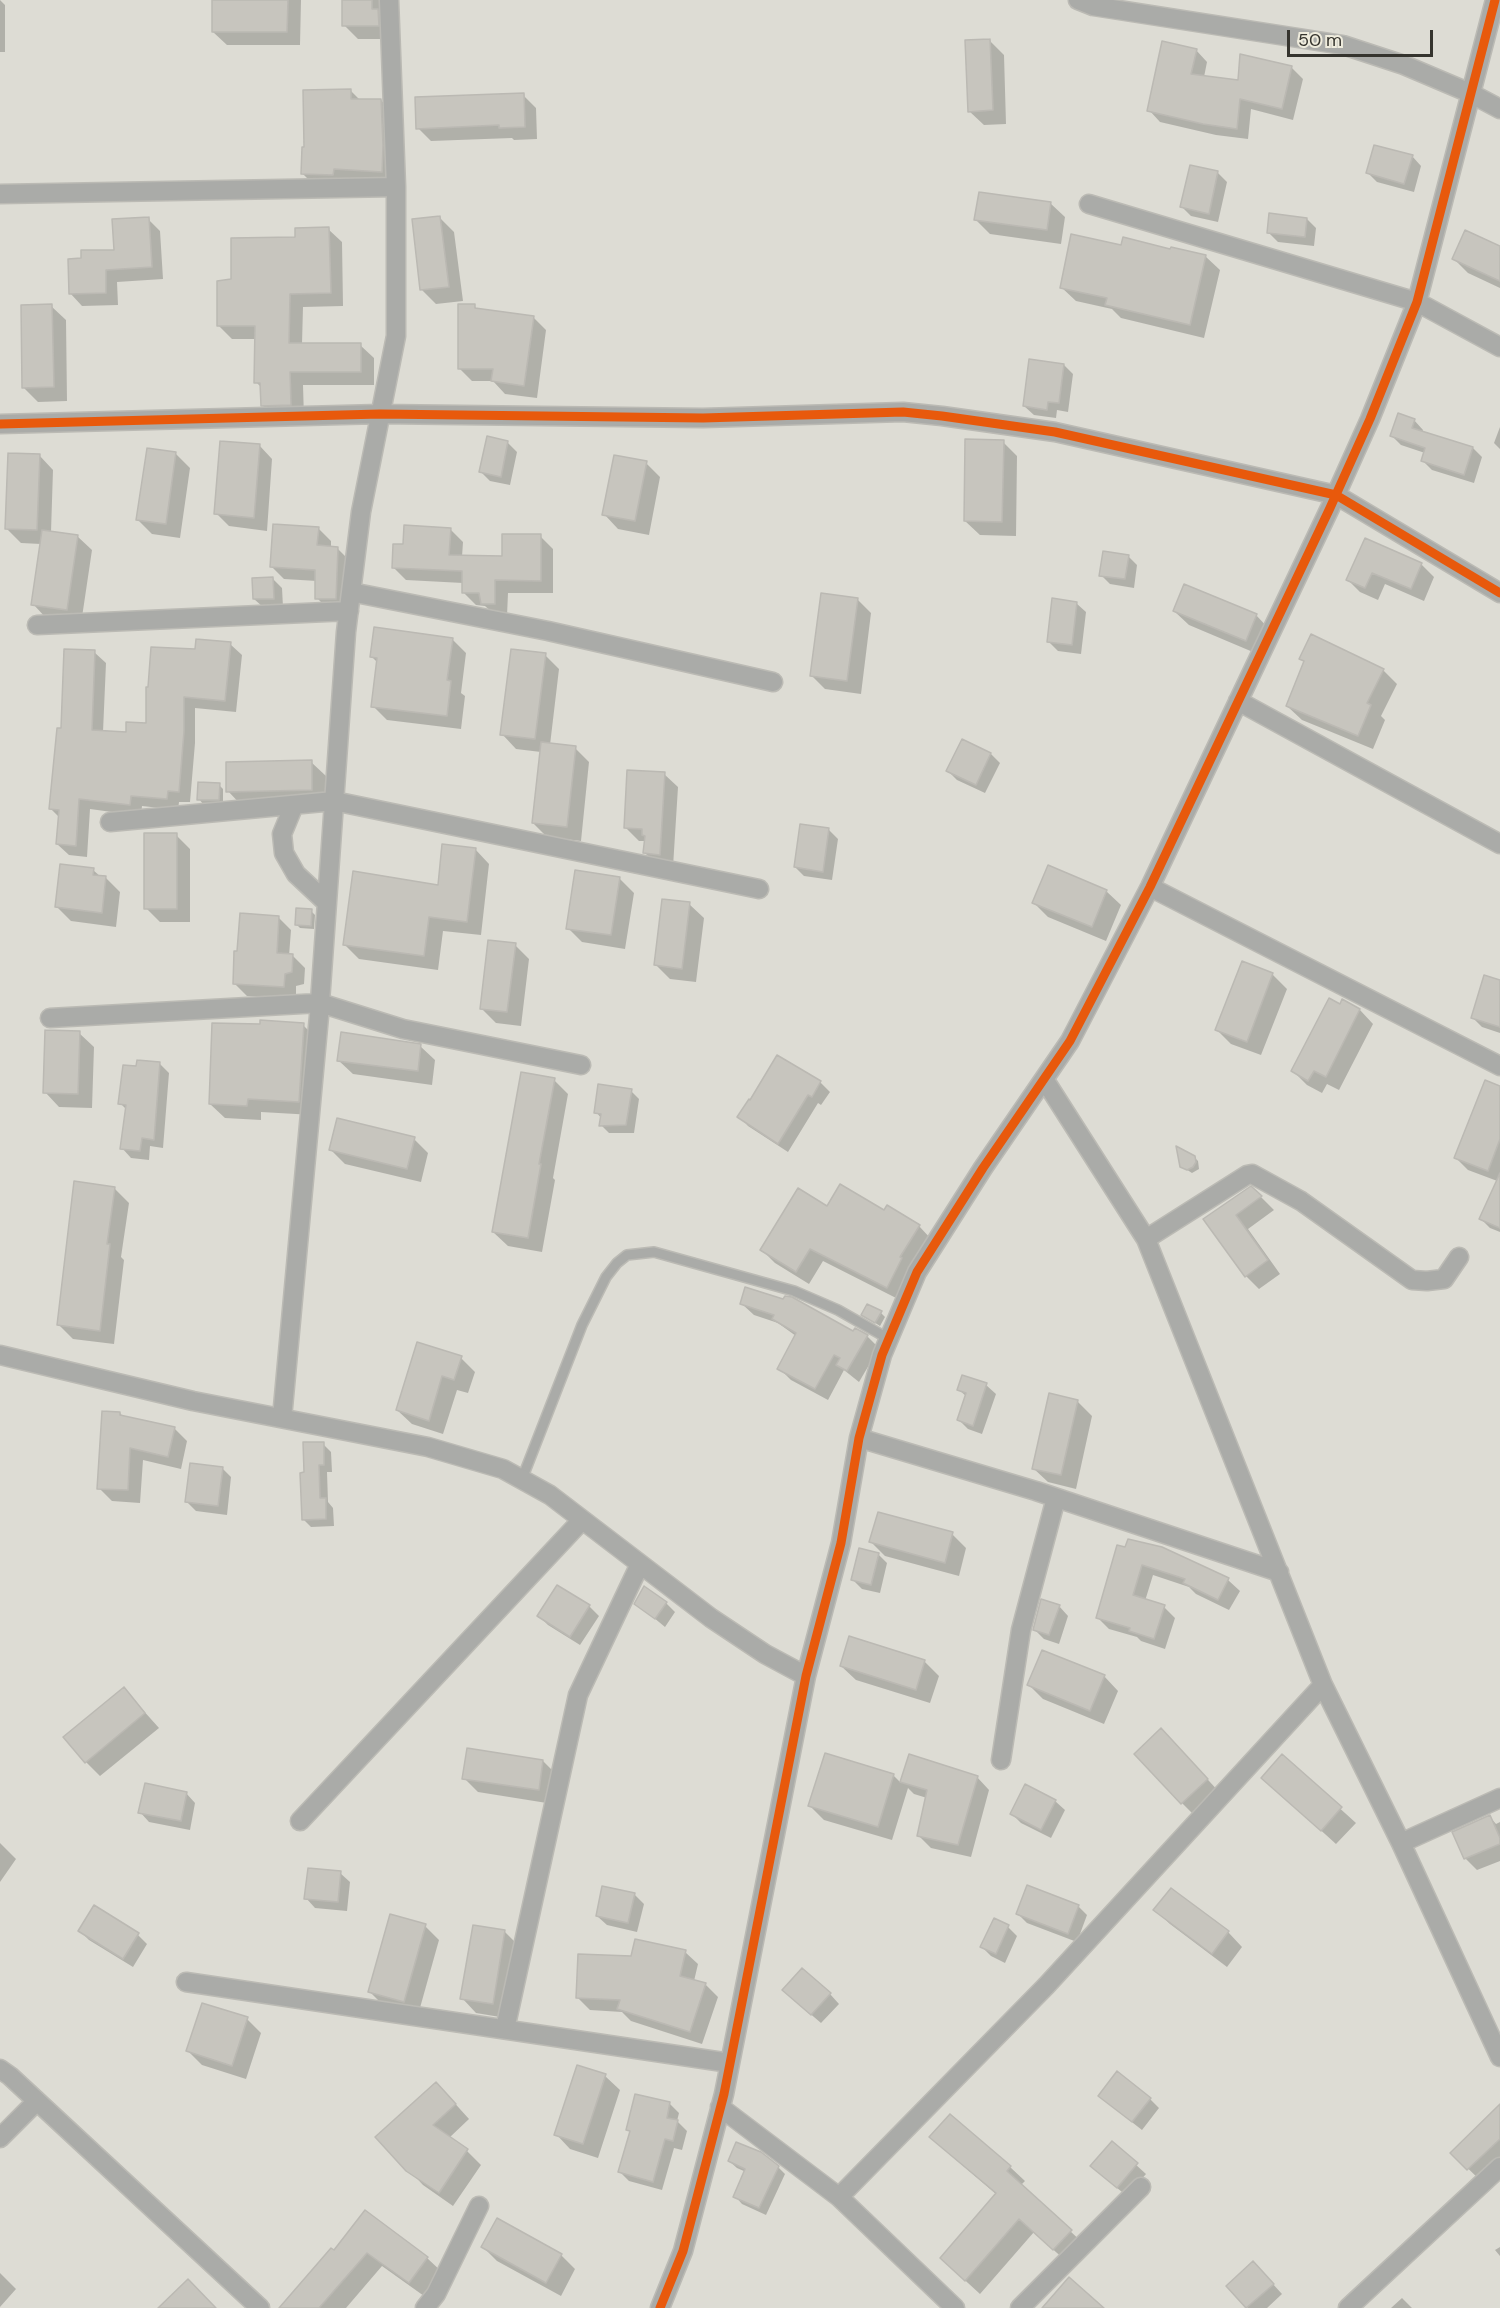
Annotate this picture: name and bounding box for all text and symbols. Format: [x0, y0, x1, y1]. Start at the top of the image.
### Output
scale bar [1290, 18, 1436, 56]
text: 50 m [1298, 28, 1342, 52]

